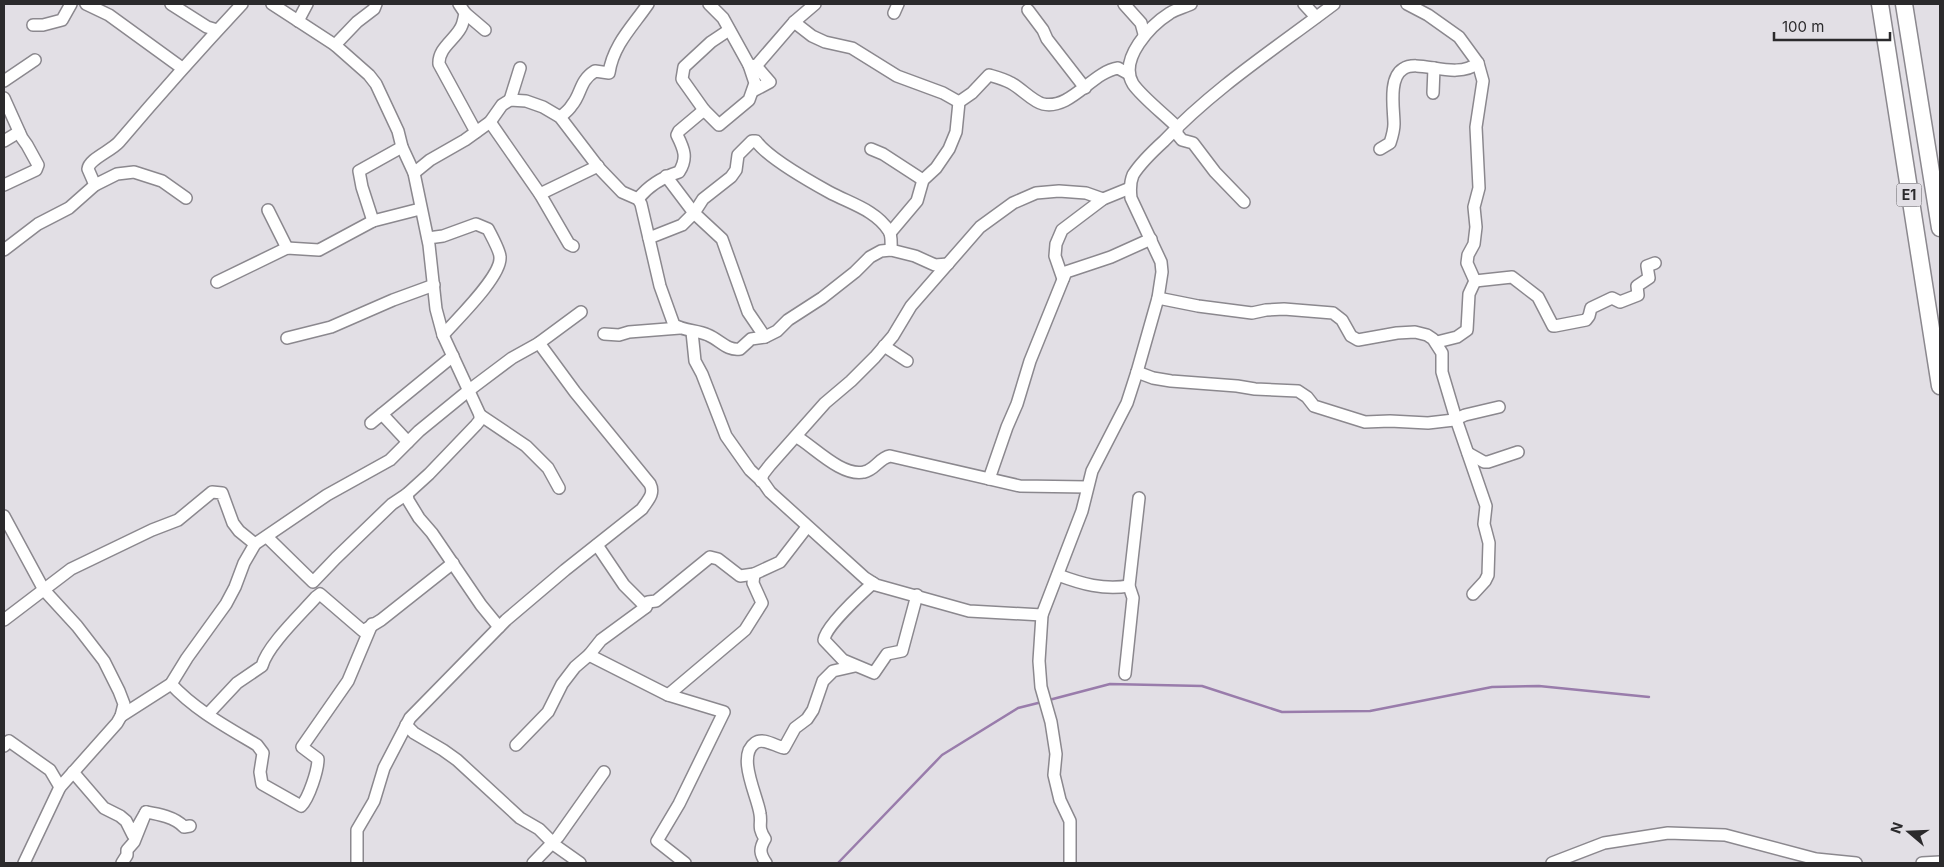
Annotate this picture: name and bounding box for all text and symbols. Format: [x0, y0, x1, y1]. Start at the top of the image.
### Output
scale bar [1774, 10, 1890, 42]
text: 100 m [1782, 17, 1824, 36]
road number: E1 [1896, 184, 1922, 206]
north arrow [1884, 807, 1934, 857]
text: N [1886, 820, 1906, 835]

